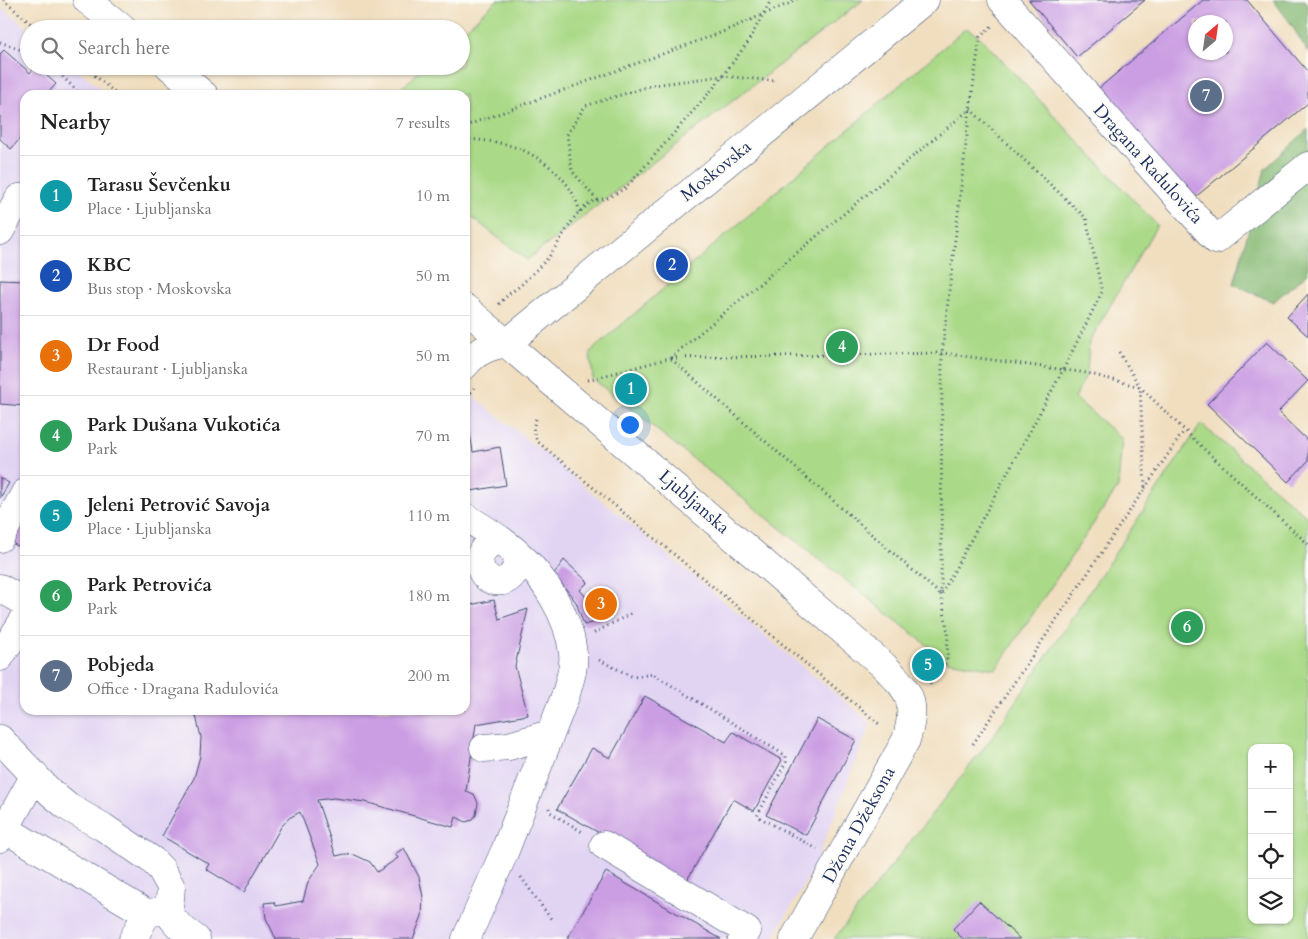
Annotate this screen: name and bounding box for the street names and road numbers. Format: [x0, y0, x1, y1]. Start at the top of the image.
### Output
street label: Dragana Radulovića [1087, 98, 1209, 230]
street label: Moskovska [675, 135, 757, 207]
street label: Ljubljanska [653, 464, 735, 540]
street label: Džona Džeksona [817, 762, 901, 888]

